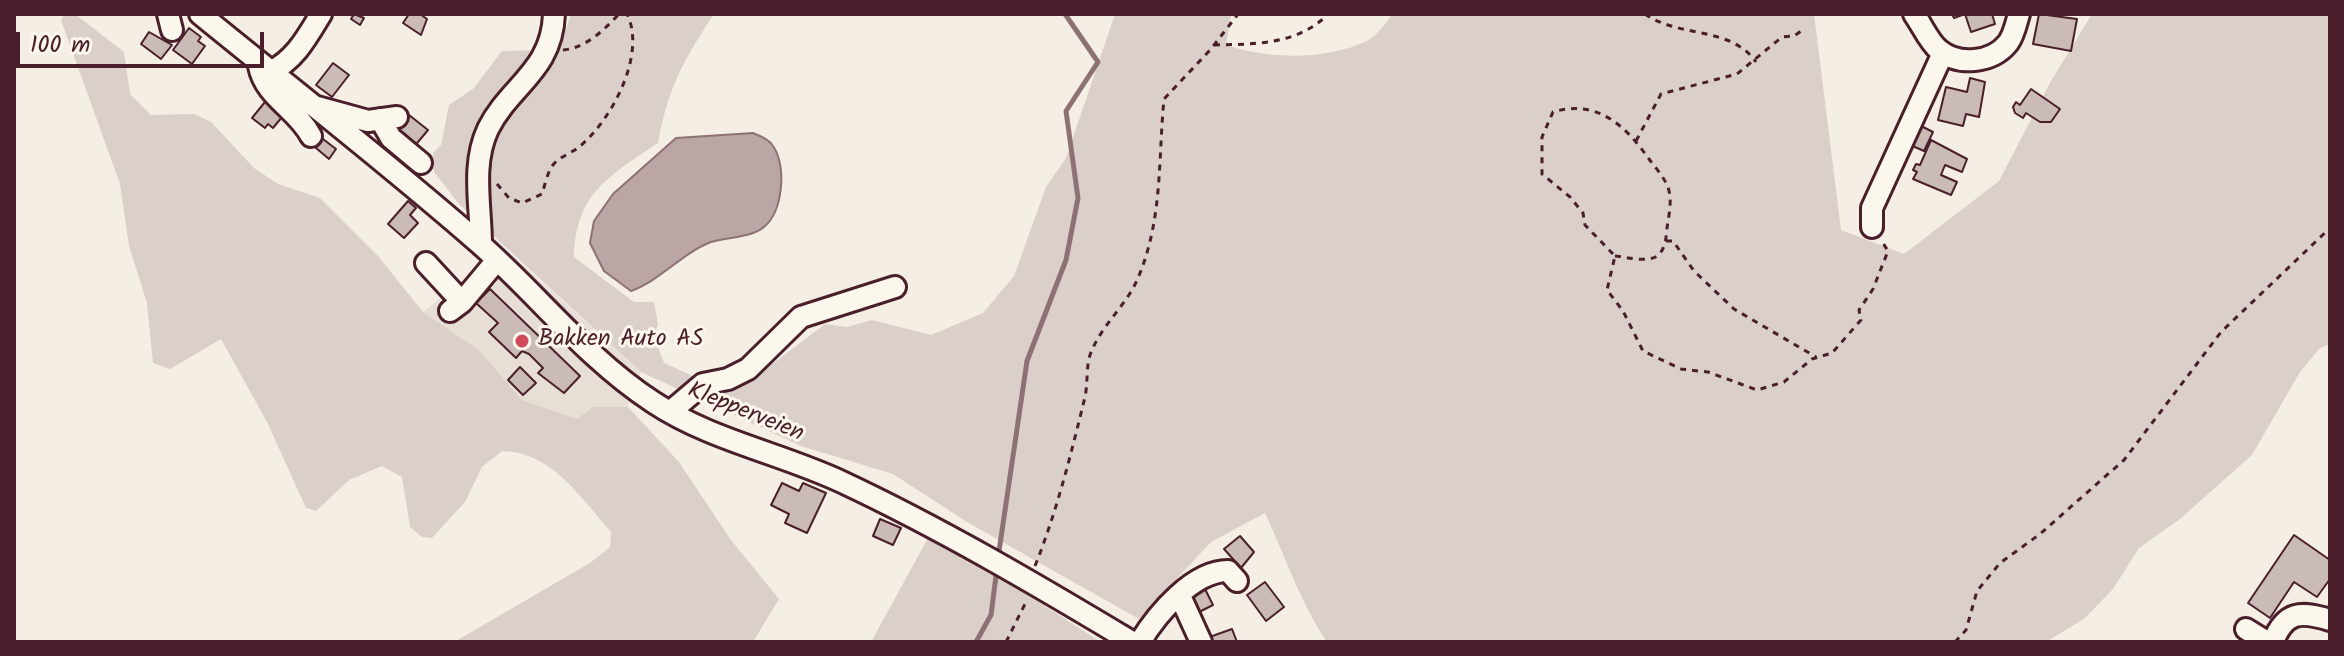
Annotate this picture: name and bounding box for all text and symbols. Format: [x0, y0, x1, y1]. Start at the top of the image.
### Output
scale bar [20, 16, 268, 66]
text: 100 m [30, 26, 90, 65]
place label: Bakken Auto AS [538, 327, 704, 355]
marker: Bakken Auto AS [513, 332, 531, 350]
street label: Klepperveien [683, 378, 807, 450]

